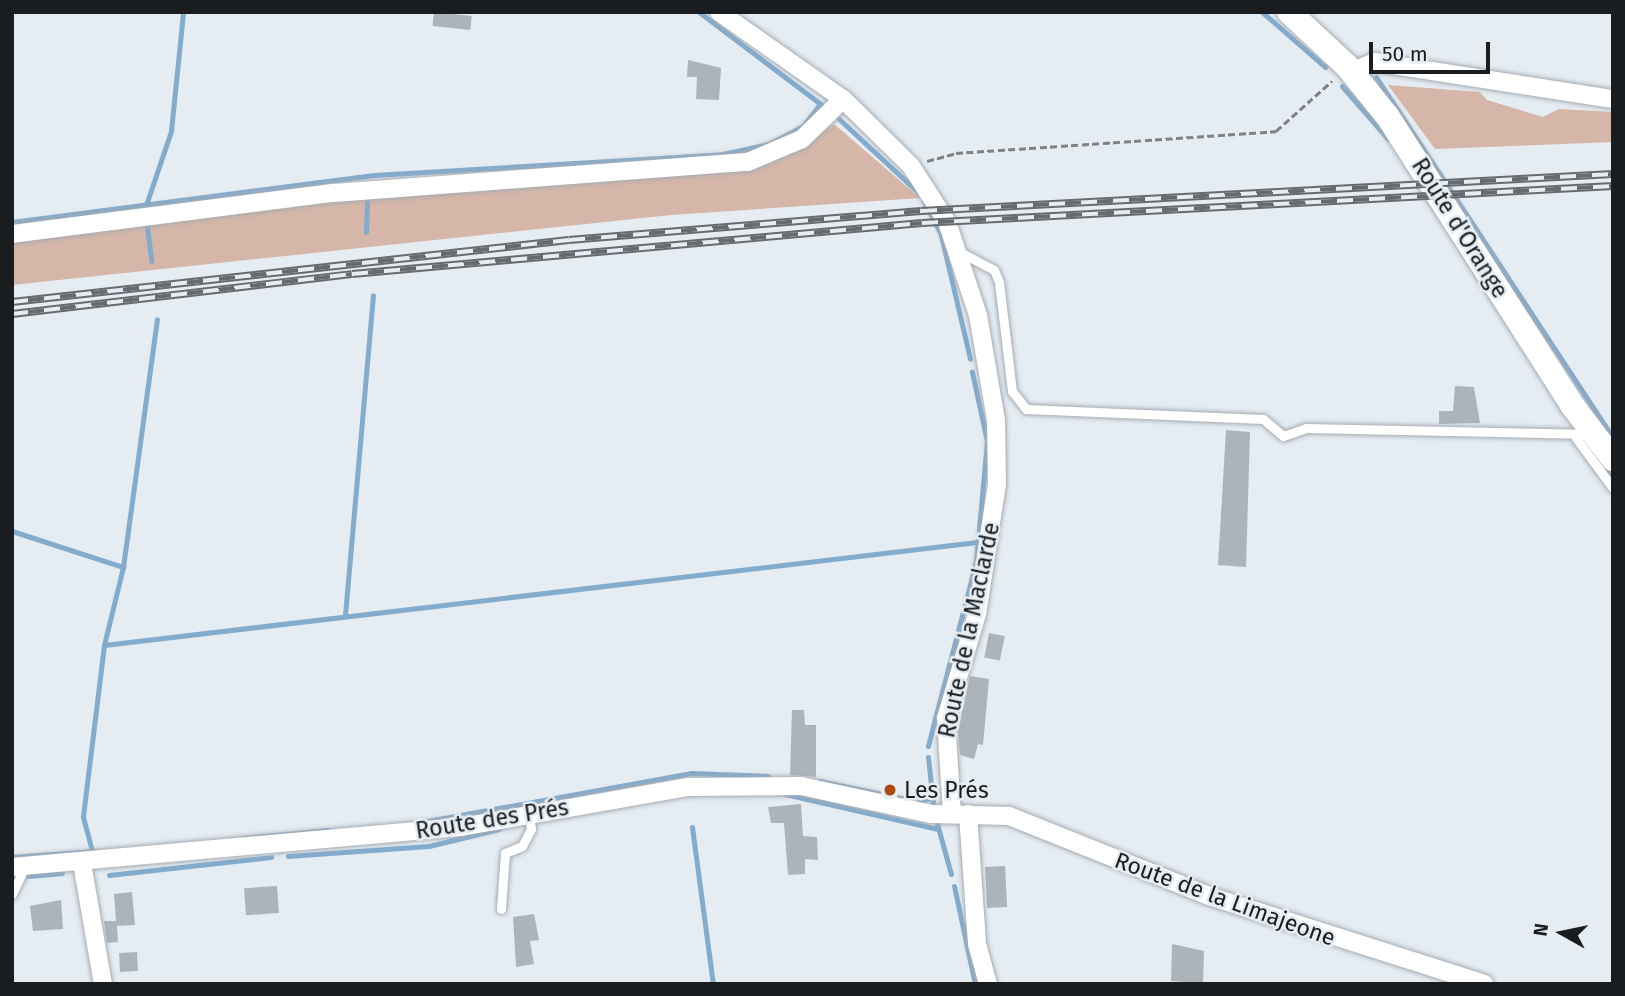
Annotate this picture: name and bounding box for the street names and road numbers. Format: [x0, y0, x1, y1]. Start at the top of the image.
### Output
street label: Route d'Orange [1406, 153, 1514, 303]
street label: Route de la Maclarde [933, 520, 1005, 740]
street label: Route des Prés [414, 793, 570, 845]
street label: Route de la Limajeone [1111, 846, 1339, 952]

